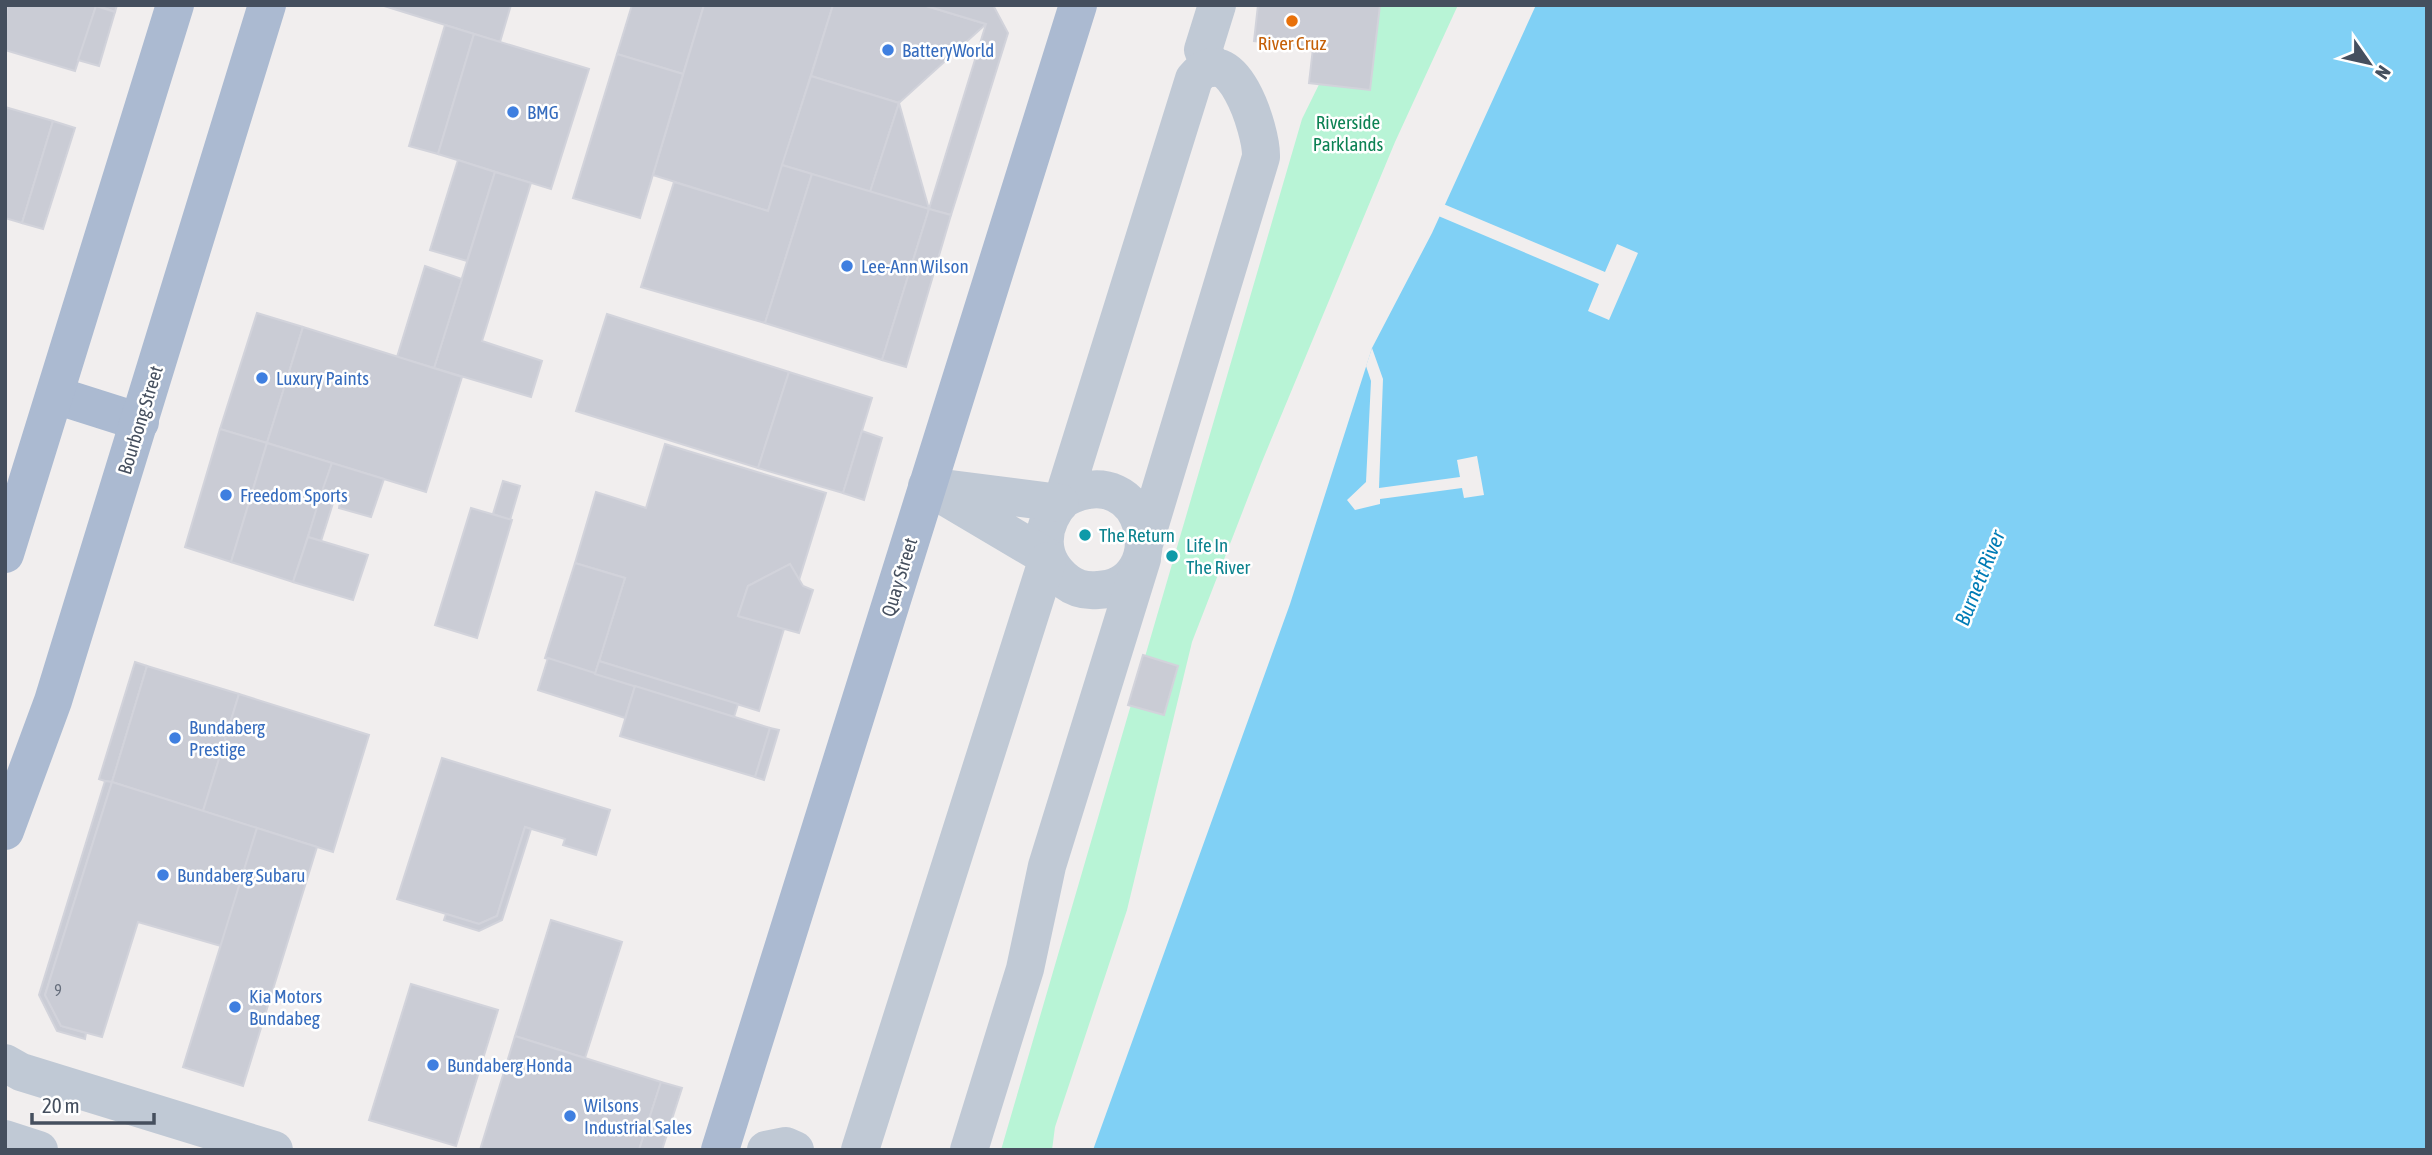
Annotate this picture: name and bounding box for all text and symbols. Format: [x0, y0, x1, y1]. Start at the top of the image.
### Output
marker: River Cruz [1284, 13, 1300, 29]
north arrow [2334, 28, 2404, 98]
place label: River Cruz [1258, 32, 1326, 54]
place label: BatteryWorld [902, 39, 994, 61]
marker: BatteryWorld [880, 42, 896, 58]
text: N [2371, 62, 2395, 83]
place label: BMG [527, 101, 559, 123]
marker: BMG [505, 104, 521, 120]
park label: Riverside Parklands [1313, 111, 1384, 155]
place label: Lee-Ann Wilson [861, 255, 969, 277]
marker: Lee-Ann Wilson [839, 258, 855, 274]
street label: Bourbong Street [113, 363, 167, 477]
place label: Luxury Paints [276, 367, 369, 389]
marker: Luxury Paints [254, 370, 270, 386]
place label: Freedom Sports [240, 484, 348, 506]
marker: Freedom Sports [218, 487, 234, 503]
place label: The Return [1099, 524, 1175, 546]
water label: Burnett River [1949, 526, 2009, 629]
marker: The Return [1077, 527, 1093, 543]
place label: Life In The River [1186, 534, 1251, 578]
street label: Quay Street [877, 535, 921, 619]
marker: Life In The River [1164, 548, 1180, 564]
place label: Bundaberg Prestige [189, 716, 266, 760]
marker: Bundaberg Prestige [167, 730, 183, 746]
place label: Bundaberg Subaru [177, 864, 305, 886]
marker: Bundaberg Subaru [155, 867, 171, 883]
house number: 9 [54, 981, 62, 999]
place label: Kia Motors Bundabeg [249, 985, 323, 1029]
marker: Kia Motors Bundabeg [227, 999, 243, 1015]
place label: Bundaberg Honda [447, 1054, 573, 1076]
marker: Bundaberg Honda [425, 1057, 441, 1073]
scale bar [32, 1082, 154, 1126]
text: 20 m [42, 1093, 80, 1117]
place label: Wilsons Industrial Sales [584, 1094, 692, 1138]
marker: Wilsons Industrial Sales [562, 1108, 578, 1124]

